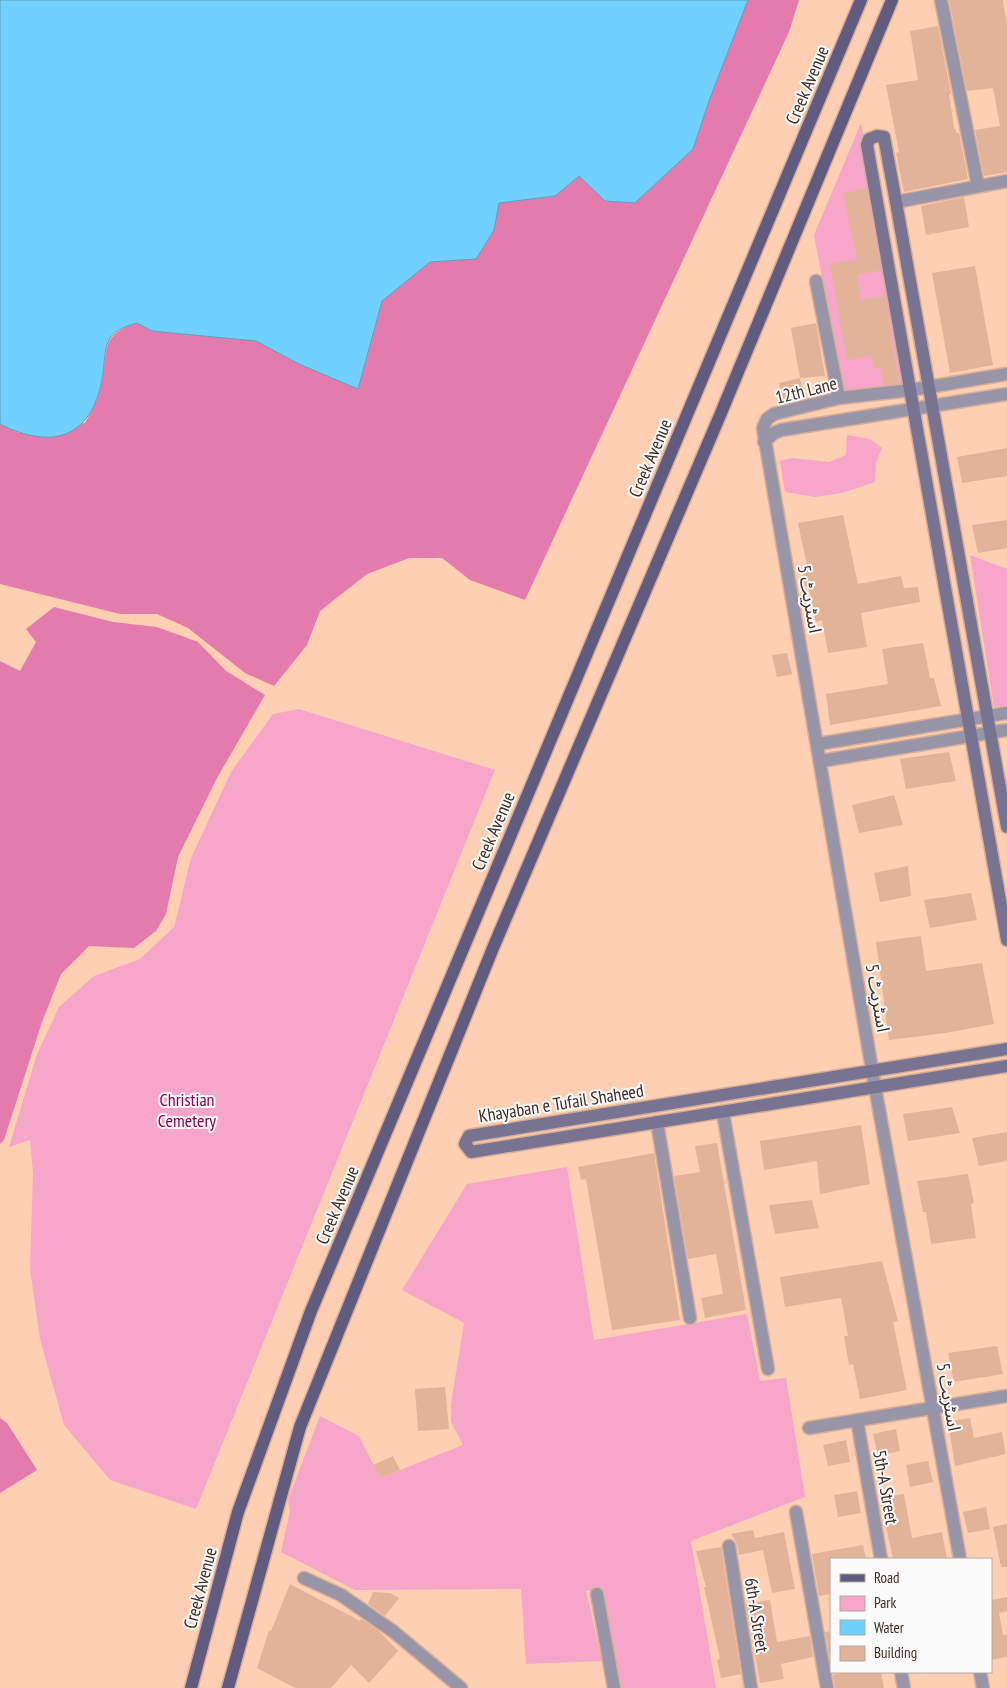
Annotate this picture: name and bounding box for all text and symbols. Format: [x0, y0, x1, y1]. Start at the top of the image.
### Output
street label: Creek Avenue [780, 42, 834, 128]
street label: 12th Lane [773, 371, 839, 409]
street label: Creek Avenue [623, 415, 677, 501]
street label: اسٹریٹ 5 [793, 563, 827, 635]
street label: Creek Avenue [466, 788, 520, 874]
street label: اسٹریٹ 5 [861, 962, 895, 1034]
street label: Khayaban e Tufail Shaheed [477, 1079, 645, 1127]
park label: Christian Cemetery [158, 1088, 216, 1132]
street label: Creek Avenue [310, 1162, 364, 1248]
street label: اسٹریٹ 5 [932, 1361, 966, 1433]
street label: 5th-A Street [868, 1448, 904, 1526]
street label: Creek Avenue [178, 1545, 222, 1631]
legend [830, 1558, 992, 1673]
text: Road [874, 1568, 900, 1587]
street label: 6th-A Street [740, 1576, 774, 1654]
text: Park [874, 1593, 896, 1612]
text: Water [874, 1618, 905, 1637]
text: Building [874, 1643, 917, 1662]

